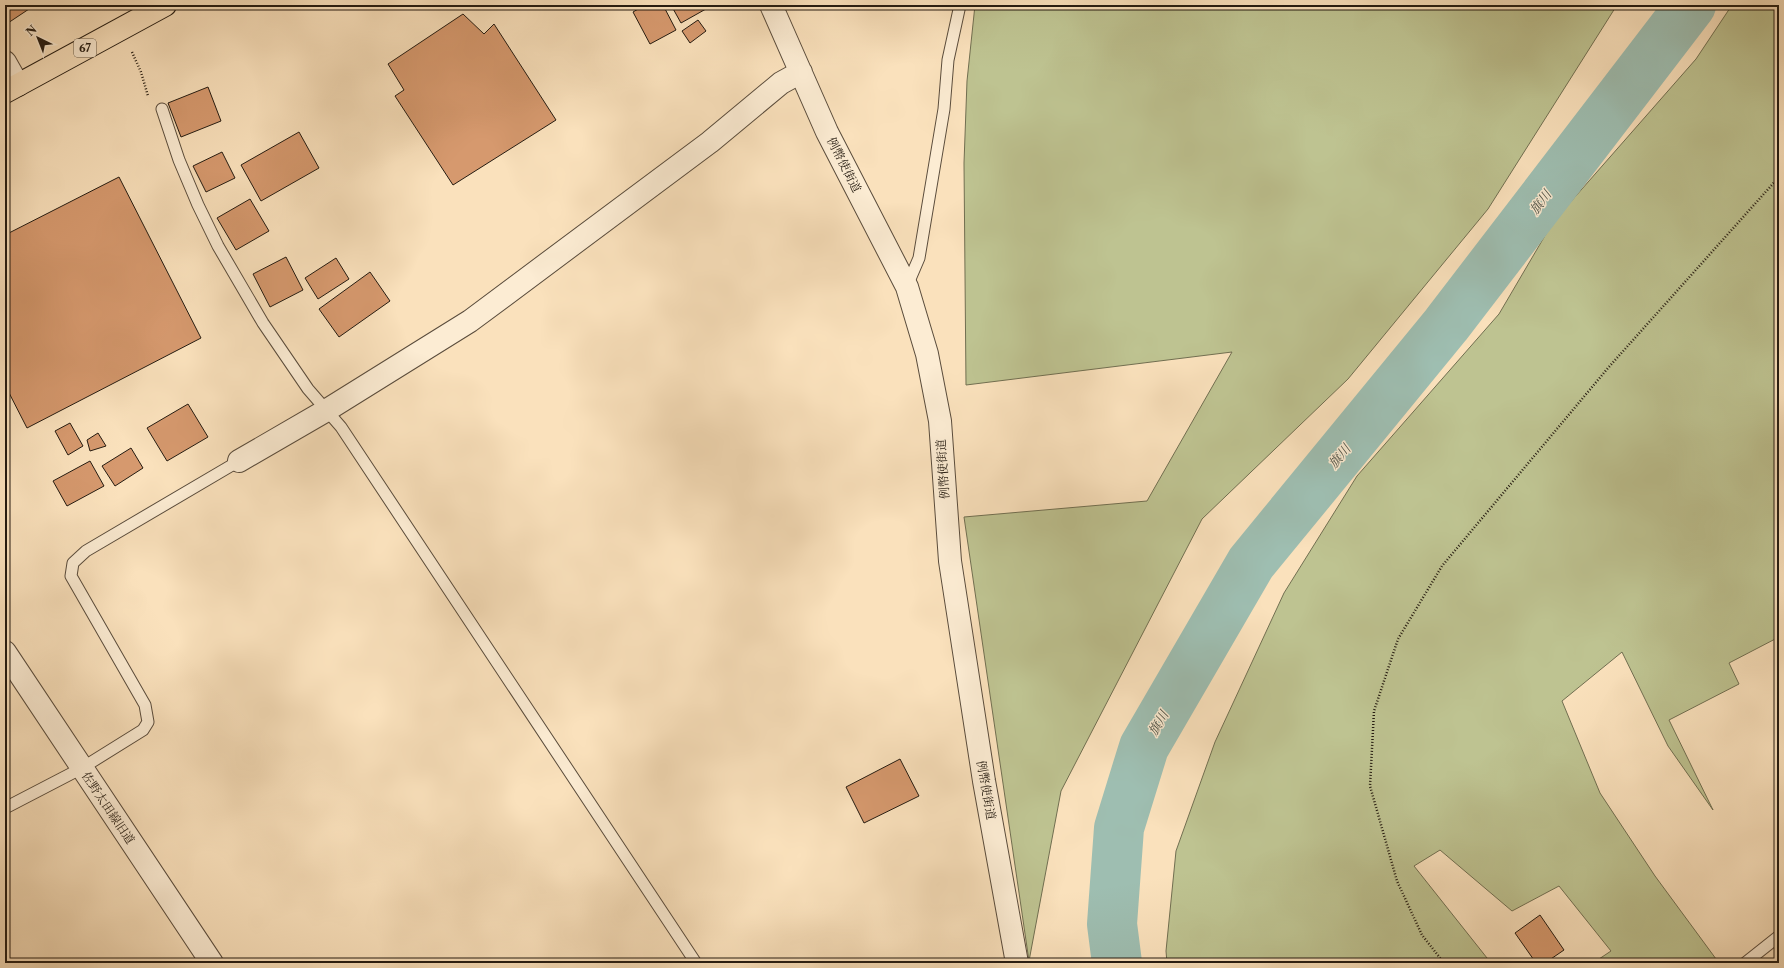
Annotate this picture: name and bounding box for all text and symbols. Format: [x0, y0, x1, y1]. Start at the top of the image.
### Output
north arrow [18, 18, 58, 58]
text: N [23, 22, 40, 39]
road number: 67 [74, 39, 96, 57]
street label: 例幣使街道 [824, 135, 865, 195]
water label: 旗川 [1526, 185, 1555, 217]
street label: 例幣使街道 [933, 439, 952, 499]
water label: 旗川 [1325, 439, 1355, 471]
water label: 旗川 [1145, 706, 1172, 738]
street label: 例幣使街道 [974, 759, 999, 821]
street label: 佐野太田線旧道 [79, 769, 138, 847]

